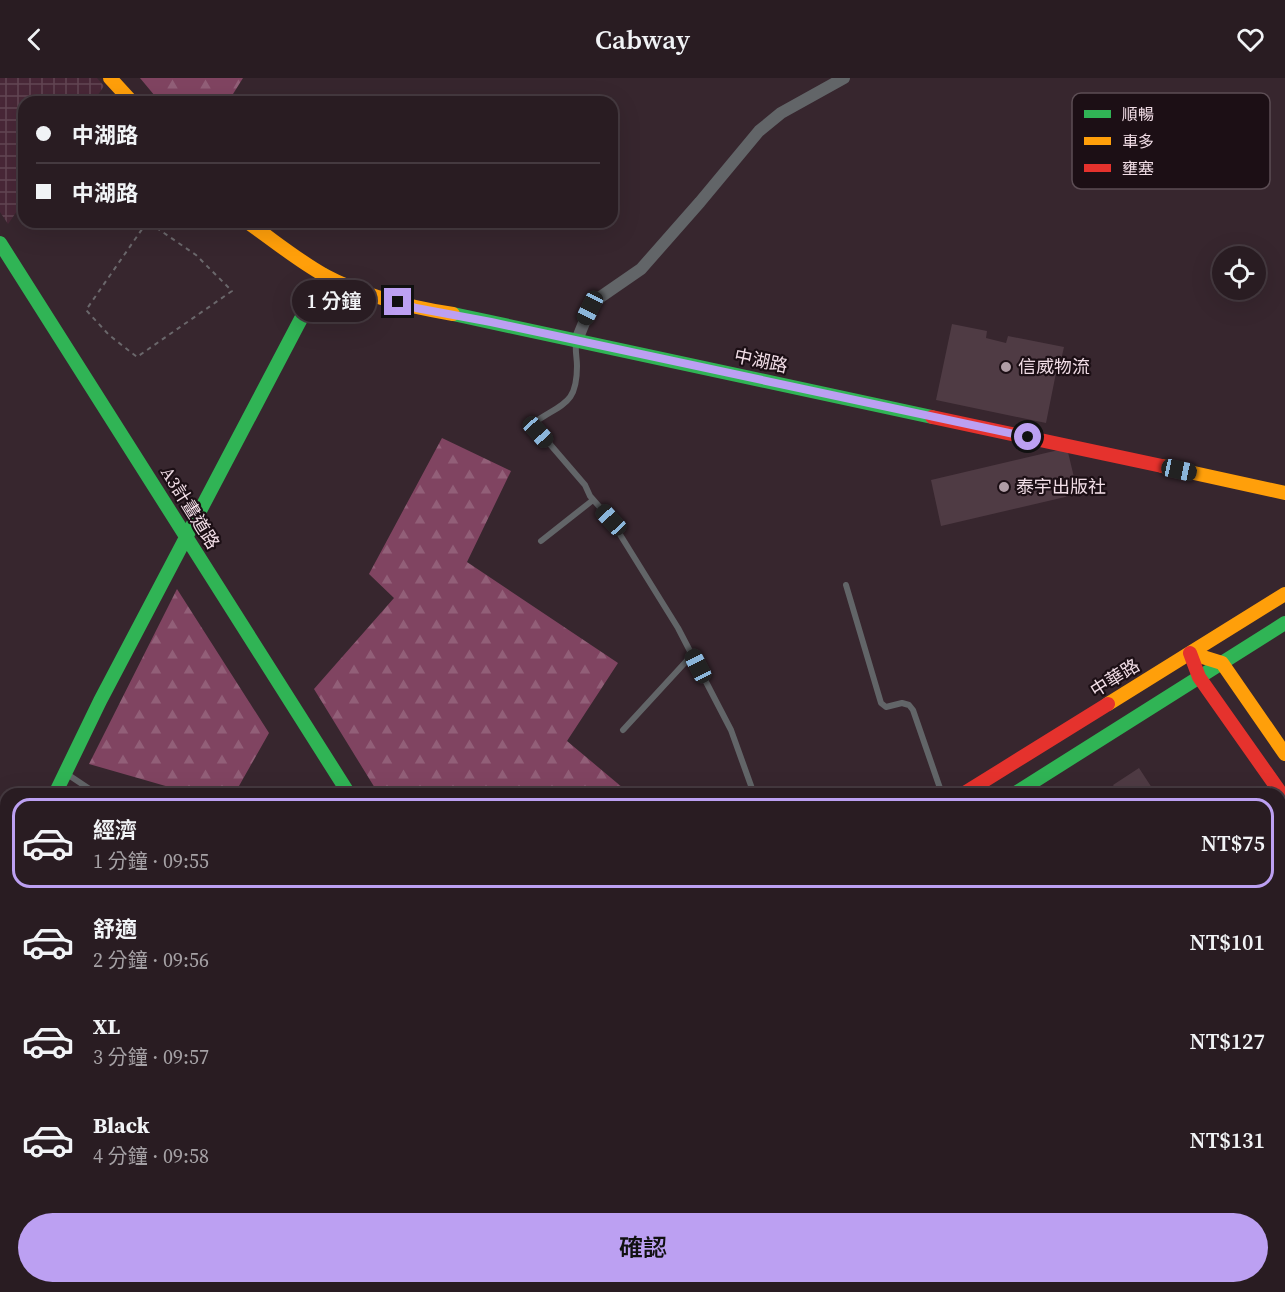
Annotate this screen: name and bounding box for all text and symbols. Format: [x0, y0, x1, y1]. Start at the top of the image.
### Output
text: Cabway [595, 21, 690, 58]
icon: back [18, 23, 51, 56]
icon: heart [1234, 23, 1267, 56]
legend [1072, 93, 1270, 189]
text: 順暢 [1122, 103, 1154, 125]
text: 中湖路 [72, 120, 138, 150]
text: 車多 [1122, 130, 1154, 152]
text: 壅塞 [1122, 157, 1154, 179]
text: 中湖路 [72, 178, 138, 208]
map controls [1212, 246, 1266, 300]
button: locate [1212, 246, 1266, 300]
callout: 1 分鐘 [293, 281, 377, 323]
text: 1 分鐘 [307, 287, 361, 315]
route end [384, 288, 411, 315]
car [574, 288, 606, 328]
street label: 中湖路 [732, 343, 790, 378]
place label: 信威物流 [1018, 354, 1090, 379]
marker: 信威物流 [999, 360, 1013, 374]
car [519, 413, 557, 451]
route start [1014, 423, 1041, 450]
car [1160, 457, 1198, 483]
street label: A3計畫道路 [155, 462, 226, 554]
place label: 泰宇出版社 [1016, 474, 1106, 499]
marker: 泰宇出版社 [997, 480, 1011, 494]
car [592, 501, 630, 539]
car [682, 646, 714, 686]
street label: 中華路 [1085, 653, 1144, 702]
text: 經濟 [93, 815, 137, 845]
icon: car [21, 816, 75, 870]
text: NT$75 [1201, 828, 1265, 858]
text: 1 分鐘 · 09:55 [93, 847, 209, 875]
text: 舒適 [93, 914, 137, 944]
icon: car [21, 915, 75, 969]
text: NT$101 [1190, 927, 1265, 957]
text: 2 分鐘 · 09:56 [93, 946, 209, 974]
text: XL [93, 1011, 120, 1041]
icon: car [21, 1014, 75, 1068]
text: NT$127 [1190, 1026, 1265, 1056]
text: 3 分鐘 · 09:57 [93, 1043, 209, 1071]
text: Black [93, 1110, 150, 1140]
icon: car [21, 1113, 75, 1167]
text: NT$131 [1190, 1125, 1265, 1155]
text: 4 分鐘 · 09:58 [93, 1142, 209, 1170]
button: 確認 [18, 1213, 1268, 1282]

